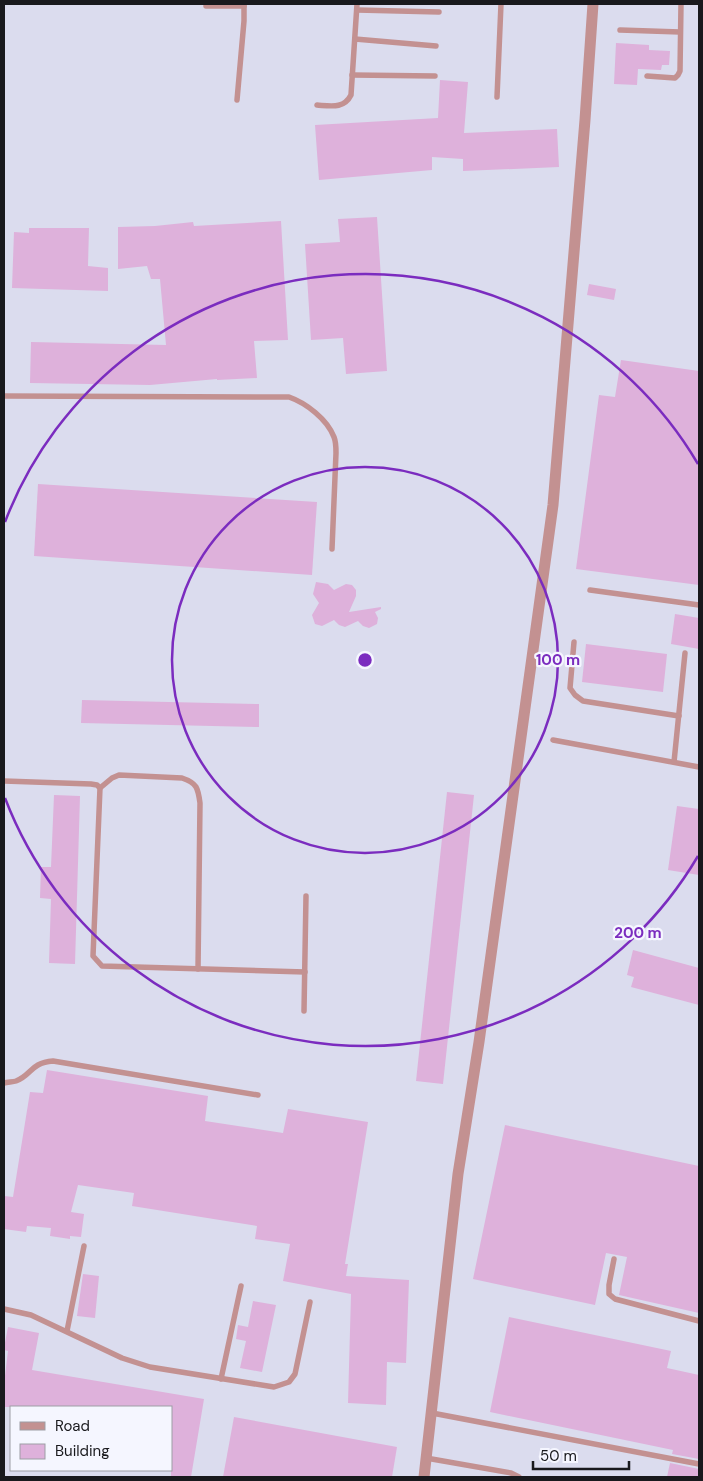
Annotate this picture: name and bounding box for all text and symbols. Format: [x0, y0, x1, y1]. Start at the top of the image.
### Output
text: 100 m [536, 650, 580, 670]
centre of rings [356, 651, 374, 669]
text: 200 m [614, 923, 662, 943]
legend [10, 1406, 172, 1471]
text: Road [55, 1416, 90, 1436]
scale bar [533, 1438, 629, 1470]
text: Building [55, 1441, 110, 1461]
text: 50 m [540, 1446, 577, 1466]

